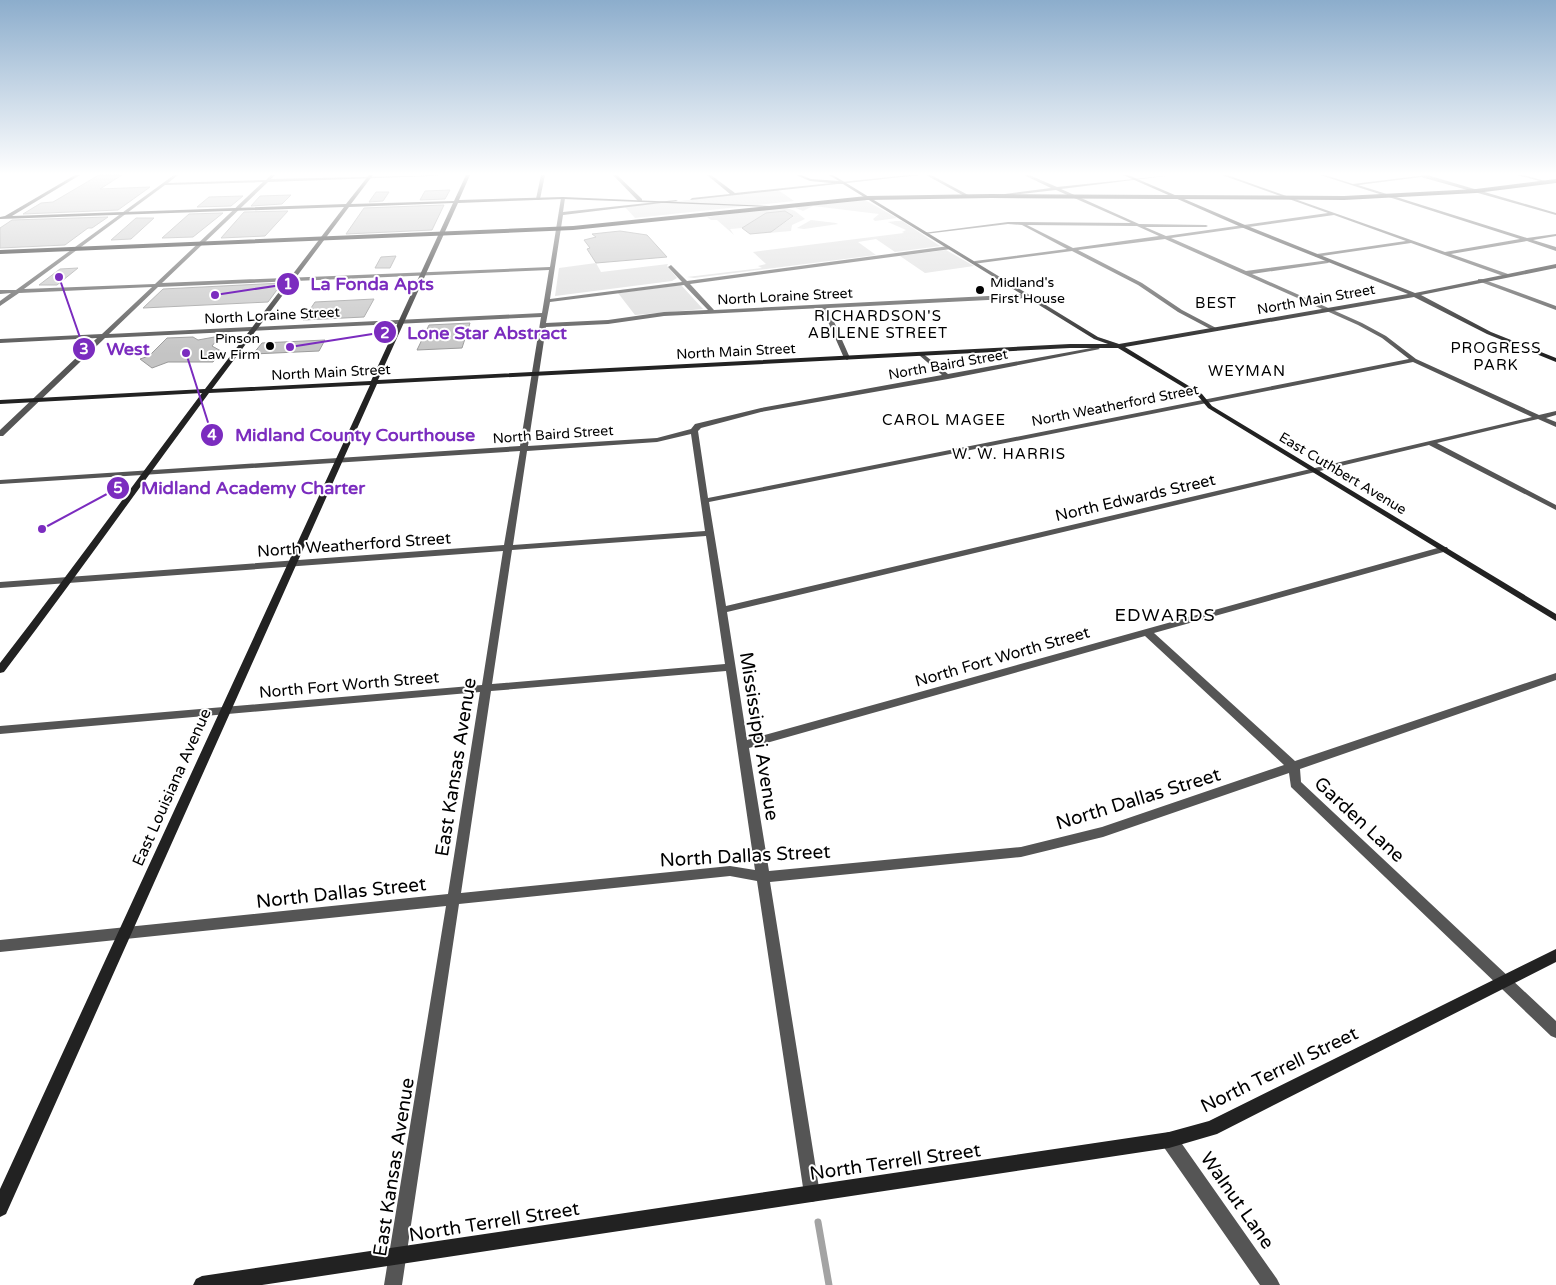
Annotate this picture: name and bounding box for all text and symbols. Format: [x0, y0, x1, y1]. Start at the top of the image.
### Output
callout: La Fonda Apts [275, 267, 444, 300]
text: La Fonda Apts [310, 273, 434, 295]
place label: Midland's First House [990, 274, 1065, 307]
text: 1 [283, 275, 293, 293]
street label: North Main Street [1256, 281, 1377, 318]
street label: North Loraine Street [717, 284, 854, 309]
marker: Midland's First House [974, 284, 986, 296]
district label: BEST [1195, 294, 1237, 312]
street label: North Loraine Street [204, 303, 341, 328]
district label: RICHARDSON'S ABILENE STREET [808, 307, 948, 342]
callout: Lone Star Abstract [372, 316, 577, 349]
text: Lone Star Abstract [407, 322, 567, 344]
text: 2 [380, 324, 390, 342]
place label: Pinson Law Firm [199, 330, 260, 363]
callout: West [71, 332, 159, 365]
text: West [106, 338, 150, 360]
district label: PROGRESS PARK [1450, 339, 1542, 374]
text: 3 [79, 340, 89, 358]
marker: Pinson Law Firm [264, 340, 276, 352]
street label: North Main Street [676, 340, 797, 363]
street label: North Baird Street [887, 345, 1010, 383]
street label: North Main Street [271, 361, 392, 384]
district label: WEYMAN [1208, 362, 1286, 380]
street label: North Weatherford Street [1030, 381, 1201, 430]
district label: CAROL MAGEE [882, 411, 1006, 429]
callout: Midland County Courthouse [199, 418, 485, 451]
street label: North Baird Street [492, 422, 615, 447]
text: Midland County Courthouse [235, 424, 475, 446]
text: 4 [207, 426, 217, 444]
street label: East Cuthbert Avenue [1276, 429, 1410, 518]
district label: W. W. HARRIS [952, 445, 1066, 463]
street label: North Edwards Street [1053, 470, 1217, 526]
callout: Midland Academy Charter [106, 471, 375, 504]
text: Midland Academy Charter [141, 477, 366, 499]
text: 5 [113, 479, 123, 497]
street label: North Weatherford Street [257, 528, 452, 562]
district label: EDWARDS [1114, 604, 1216, 626]
street label: North Fort Worth Street [913, 622, 1092, 691]
street label: Mississippi Avenue [735, 650, 783, 822]
street label: North Fort Worth Street [258, 667, 440, 703]
street label: East Kansas Avenue [431, 676, 481, 858]
street label: East Louisiana Avenue [128, 705, 216, 869]
street label: North Dallas Street [1053, 763, 1223, 834]
street label: Garden Lane [1310, 772, 1409, 867]
street label: North Dallas Street [659, 841, 831, 871]
street label: North Dallas Street [255, 873, 427, 913]
street label: North Terrell Street [1197, 1022, 1362, 1118]
street label: East Kansas Avenue [369, 1076, 419, 1258]
street label: North Terrell Street [808, 1139, 982, 1185]
street label: Walnut Lane [1196, 1148, 1279, 1253]
street label: North Terrell Street [407, 1198, 581, 1246]

